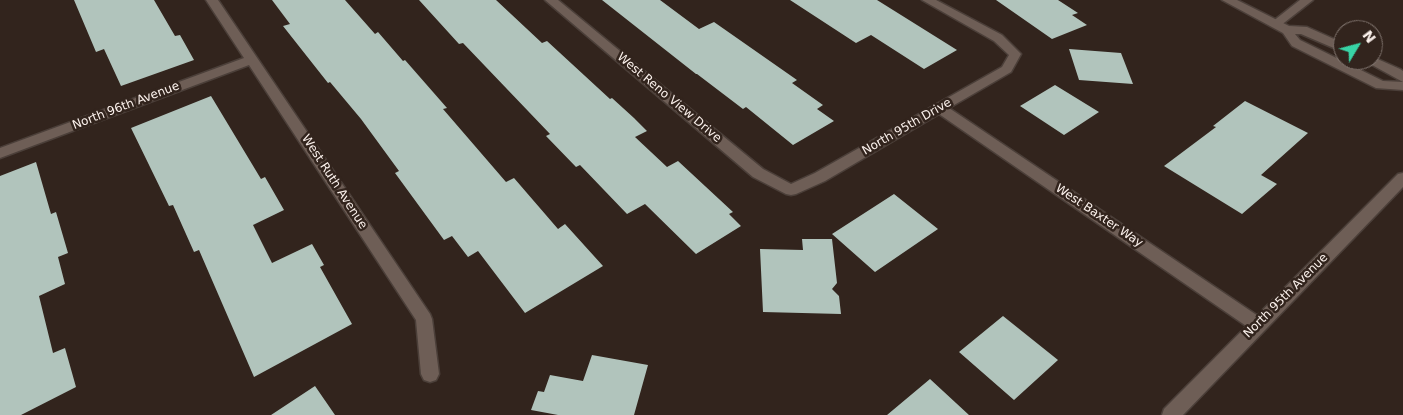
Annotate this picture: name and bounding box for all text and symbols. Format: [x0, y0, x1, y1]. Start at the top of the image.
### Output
north arrow [1333, 20, 1383, 70]
text: N [1359, 27, 1379, 46]
street label: West Reno View Drive [614, 50, 724, 146]
street label: North 96th Avenue [71, 79, 181, 133]
street label: North 95th Drive [860, 96, 954, 158]
street label: West Ruth Avenue [298, 132, 370, 232]
street label: West Baxter Way [1053, 181, 1145, 251]
street label: North 95th Avenue [1241, 251, 1331, 341]

